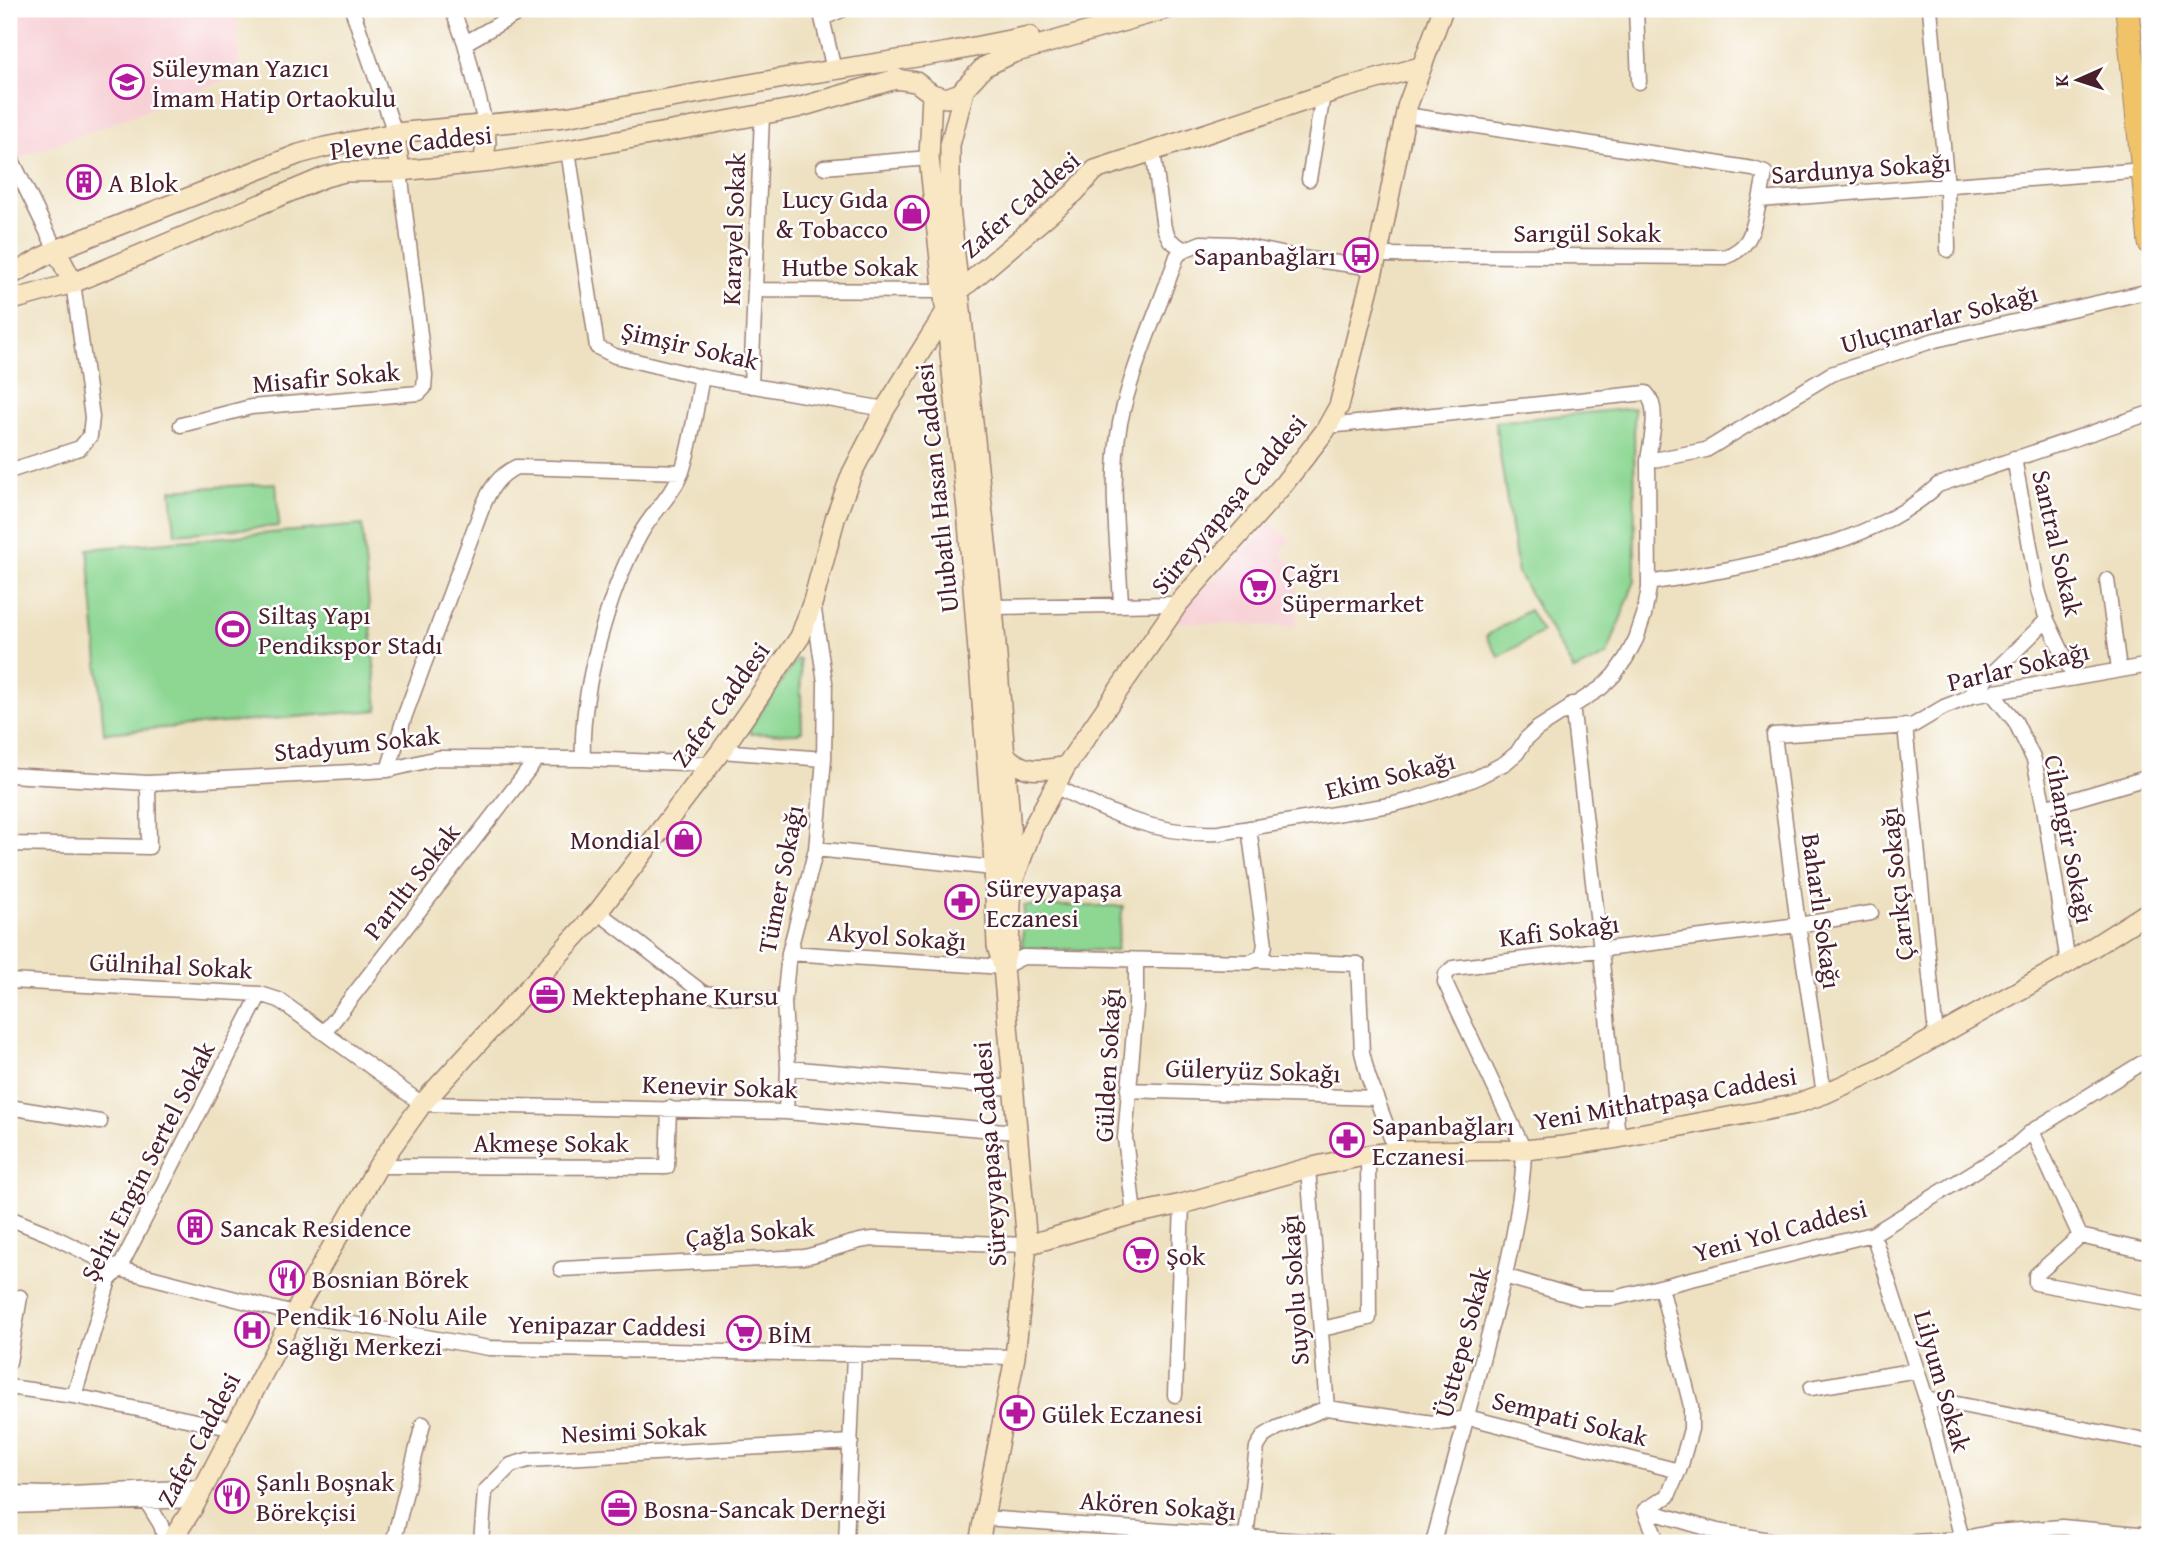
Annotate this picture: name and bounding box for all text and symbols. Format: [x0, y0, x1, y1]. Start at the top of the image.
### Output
north arrow [2044, 46, 2114, 116]
place label: Süleyman Yazıcı İmam Hatip Ortaokulu [152, 48, 396, 117]
school or university icon: Süleyman Yazıcı İmam Hatip Ortaokulu [108, 63, 146, 101]
text: K [2047, 74, 2075, 88]
street label: Plevne Caddesi [328, 114, 494, 170]
street label: Zafer Caddesi [952, 141, 1088, 267]
street label: Sardunya Sokağı [1770, 142, 1952, 194]
street label: Karayel Sokak [711, 151, 755, 306]
building icon: A Blok [65, 163, 103, 201]
place label: A Blok [108, 163, 179, 202]
place label: Lucy Gıda & Tobacco [776, 179, 889, 248]
shop icon: Lucy Gıda & Tobacco [893, 194, 931, 232]
street label: Sarıgül Sokak [1513, 213, 1662, 252]
place label: Sapanbağları [1194, 236, 1336, 275]
bus stop icon: Sapanbağları [1342, 236, 1380, 274]
street label: Hutbe Sokak [782, 247, 919, 286]
street label: Uluçınarlar Sokağı [1836, 273, 2042, 363]
street label: Şimşir Sokak [617, 310, 763, 380]
street label: Misafir Sokak [251, 351, 402, 403]
street label: Ulubatlı Hasan Caddesi [904, 362, 968, 614]
street label: Süreyyapaşa Caddesi [1141, 405, 1315, 603]
street label: Santral Sokak [2022, 466, 2094, 621]
place label: Çağrı Süpermarket [1282, 553, 1424, 622]
supermarket icon: Çağrı Süpermarket [1239, 568, 1277, 606]
place label: Siltaş Yapı Pendikspor Stadı [258, 595, 443, 664]
sports icon: Siltaş Yapı Pendikspor Stadı [214, 610, 252, 648]
street label: Parlar Sokağı [1943, 631, 2093, 701]
street label: Zafer Caddesi [661, 633, 779, 775]
street label: Stadyum Sokak [272, 715, 443, 771]
street label: Ekim Sokağı [1321, 740, 1459, 810]
street label: Cihangir Sokağı [2035, 751, 2105, 927]
street label: Tümer Sokağı [747, 802, 813, 956]
street label: Çarıkçı Sokağı [1869, 805, 1923, 963]
street label: Parıltı Sokak [353, 814, 469, 948]
place label: Mondial [570, 820, 660, 859]
shop icon: Mondial [665, 820, 703, 858]
street label: Baharlı Sokağı [1792, 831, 1852, 991]
place label: Süreyyapaşa Eczanesi [986, 868, 1123, 937]
pharmacy icon: Süreyyapaşa Eczanesi [943, 883, 981, 921]
street label: Kafi Sokağı [1497, 903, 1621, 957]
street label: Akyol Sokağı [826, 912, 968, 960]
street label: Gülnihal Sokak [89, 941, 254, 989]
office icon: Mektephane Kursu [528, 976, 566, 1014]
place label: Mektephane Kursu [572, 976, 778, 1015]
street label: Gülden Sokağı [1083, 987, 1131, 1143]
street label: Şehit Engin Sertel Sokak [70, 1034, 225, 1288]
street label: Süreyyapaşa Caddesi [962, 1040, 1016, 1268]
street label: Güleryüz Sokağı [1165, 1047, 1341, 1093]
street label: Yeni Mithatpaşa Caddesi [1530, 1056, 1800, 1140]
street label: Kenevir Sokak [641, 1064, 799, 1108]
place label: Sapanbağları Eczanesi [1372, 1106, 1514, 1175]
pharmacy icon: Sapanbağları Eczanesi [1328, 1121, 1366, 1159]
street label: Akmeşe Sokak [473, 1123, 629, 1162]
street label: Yeni Yol Caddesi [1689, 1188, 1871, 1272]
street label: Çağla Sokak [684, 1207, 817, 1257]
building icon: Sancak Residence [176, 1208, 214, 1246]
place label: Sancak Residence [220, 1208, 412, 1247]
street label: Suyolu Sokağı [1269, 1213, 1319, 1367]
supermarket icon: Şok [1122, 1236, 1160, 1274]
place label: Şok [1166, 1236, 1206, 1275]
restaurant icon: Bosnian Börek [268, 1259, 306, 1297]
place label: Bosnian Börek [312, 1259, 469, 1298]
street label: Üsttepe Sokak [1423, 1262, 1501, 1422]
place label: Pendik 16 Nolu Aile Sağlığı Merkezi [276, 1296, 488, 1365]
street label: Yenipazar Caddesi [507, 1304, 707, 1346]
street label: Lilyum Sokak [1904, 1305, 1982, 1457]
hospital icon: Pendik 16 Nolu Aile Sağlığı Merkezi [233, 1311, 271, 1349]
supermarket icon: BİM [725, 1314, 763, 1352]
place label: BİM [768, 1314, 812, 1353]
street label: Zafer Caddesi [146, 1365, 250, 1513]
street label: Sempati Sokak [1488, 1380, 1653, 1456]
pharmacy icon: Gülek Eczanesi [998, 1394, 1036, 1432]
place label: Gülek Eczanesi [1042, 1394, 1203, 1433]
street label: Nesimi Sokak [560, 1407, 709, 1453]
place label: Şanlı Boşnak Börekçisi [256, 1462, 395, 1531]
restaurant icon: Şanlı Boşnak Börekçisi [213, 1477, 251, 1515]
street label: Akören Sokağı [1078, 1480, 1238, 1530]
office icon: Bosna-Sancak Derneği [600, 1489, 638, 1527]
place label: Bosna-Sancak Derneği [644, 1489, 886, 1528]

